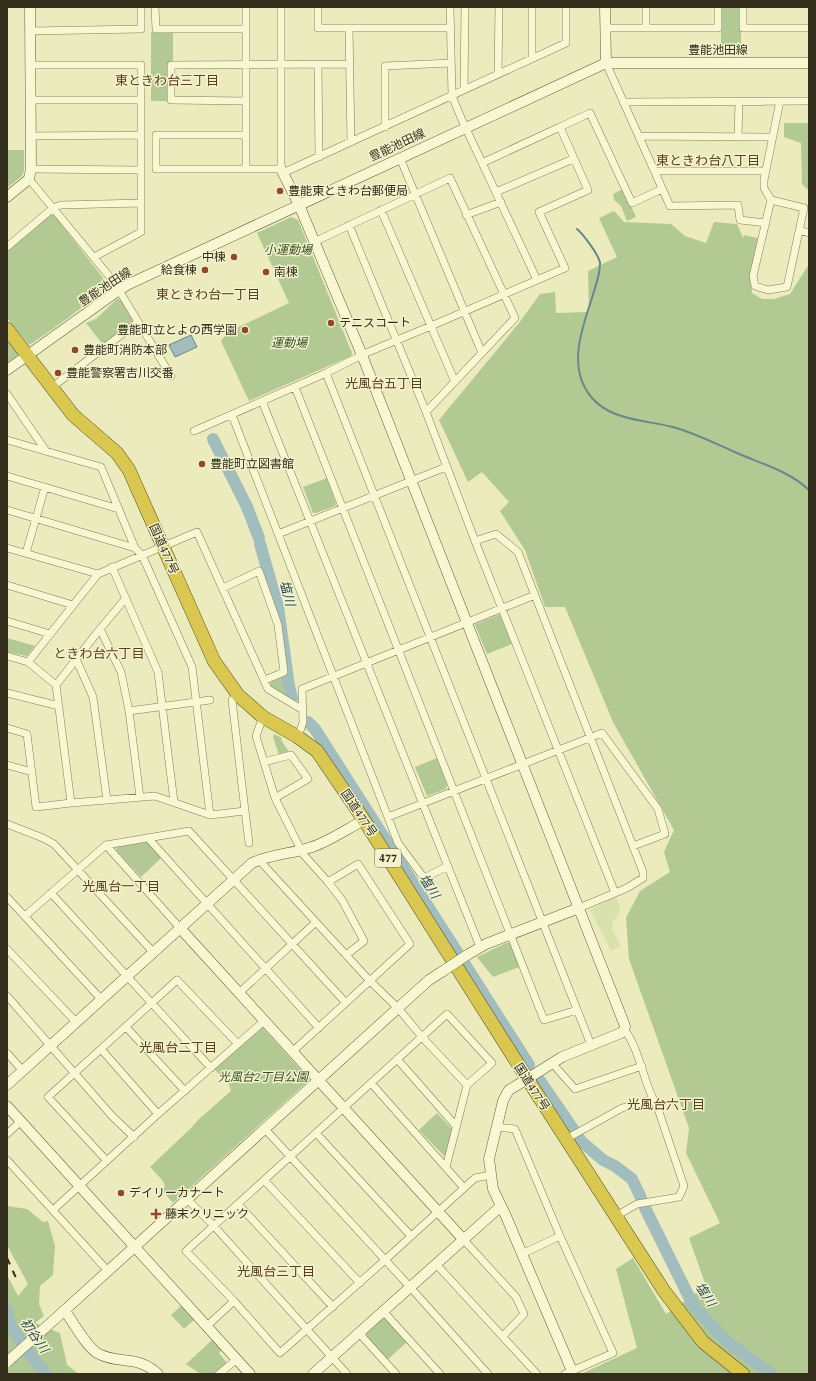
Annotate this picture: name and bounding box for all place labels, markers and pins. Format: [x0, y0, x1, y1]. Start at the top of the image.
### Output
place label: 豊能東ときわ台郵便局 [288, 183, 408, 199]
marker: 豊能東ときわ台郵便局 [275, 186, 285, 196]
place label: 中棟 [202, 249, 226, 265]
marker: 中棟 [229, 252, 239, 262]
place label: 給食棟 [161, 262, 197, 278]
place label: 南棟 [274, 264, 298, 280]
marker: 給食棟 [200, 265, 210, 275]
marker: 南棟 [261, 267, 271, 277]
place label: テニスコート [339, 315, 411, 331]
marker: テニスコート [326, 318, 336, 328]
place label: 豊能町立とよの西学園 [117, 322, 237, 338]
marker: 豊能町立とよの西学園 [240, 325, 250, 335]
place label: 豊能町消防本部 [83, 342, 167, 358]
marker: 豊能町消防本部 [70, 345, 80, 355]
place label: 豊能警察署吉川交番 [66, 365, 174, 381]
marker: 豊能警察署吉川交番 [53, 368, 63, 378]
place label: 豊能町立図書館 [210, 456, 294, 472]
marker: 豊能町立図書館 [197, 459, 207, 469]
place label: デイリーカナート [129, 1185, 225, 1201]
marker: デイリーカナート [116, 1188, 126, 1198]
place label: 藤末クリニック [165, 1206, 249, 1222]
marker: 藤末クリニック [150, 1208, 162, 1220]

